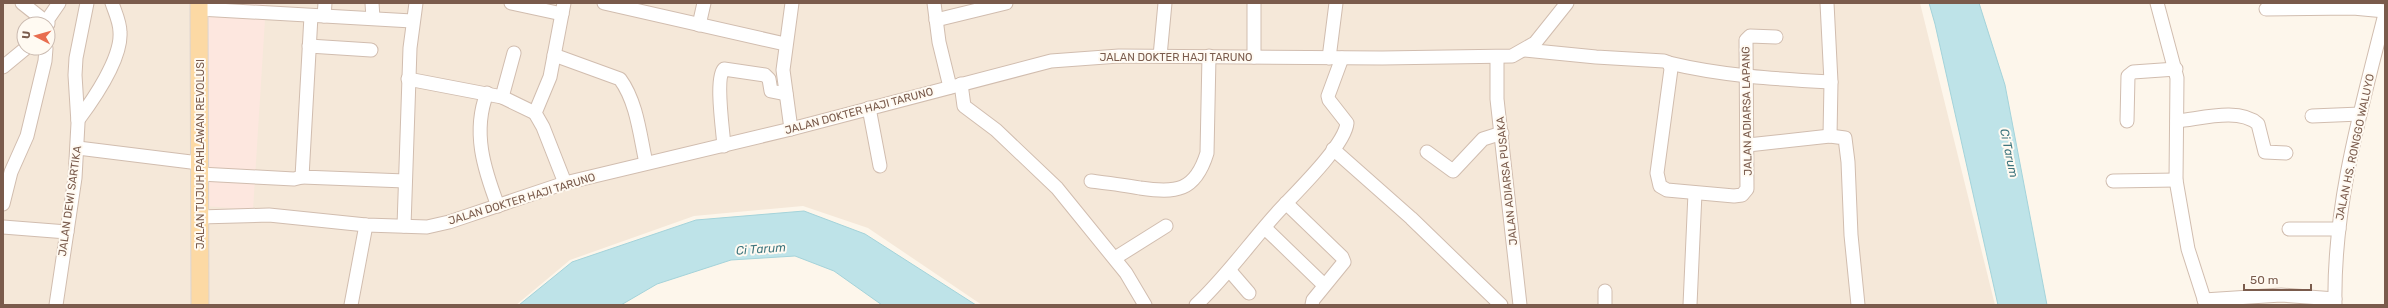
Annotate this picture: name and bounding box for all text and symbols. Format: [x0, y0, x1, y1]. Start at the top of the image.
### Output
north arrow [16, 16, 56, 56]
text: U [20, 30, 33, 40]
street label: JALAN ADIARSA LAPANG [1739, 46, 1755, 176]
street label: JALAN DOKTER HAJI TARUNO [1099, 51, 1253, 64]
street label: JALAN TUJUH PAHLAWAN REVOLUSI [194, 59, 207, 249]
street label: JALAN HS. RONGGO WALUYO [2333, 73, 2377, 221]
street label: JALAN DOKTER HAJI TARUNO [783, 85, 935, 137]
street label: JALAN ADIARSA PUSAKA [1494, 115, 1520, 246]
water label: Ci Tarum [1997, 127, 2021, 179]
street label: JALAN DEWI SARTIKA [56, 144, 84, 257]
street label: JALAN DOKTER HAJI TARUNO [447, 170, 597, 228]
water label: Ci Tarum [736, 240, 787, 258]
scale bar [2244, 266, 2311, 292]
text: 50 m [2250, 273, 2278, 287]

